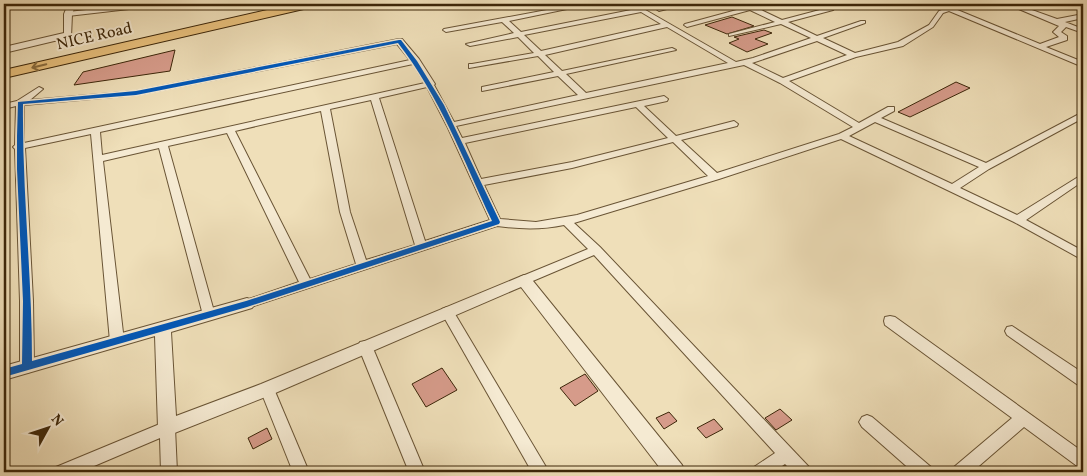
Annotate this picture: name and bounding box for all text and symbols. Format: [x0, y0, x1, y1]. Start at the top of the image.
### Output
street label: NICE Road [54, 18, 134, 56]
one-way arrow [32, 62, 48, 71]
north arrow [22, 404, 72, 454]
text: N [46, 411, 67, 431]

